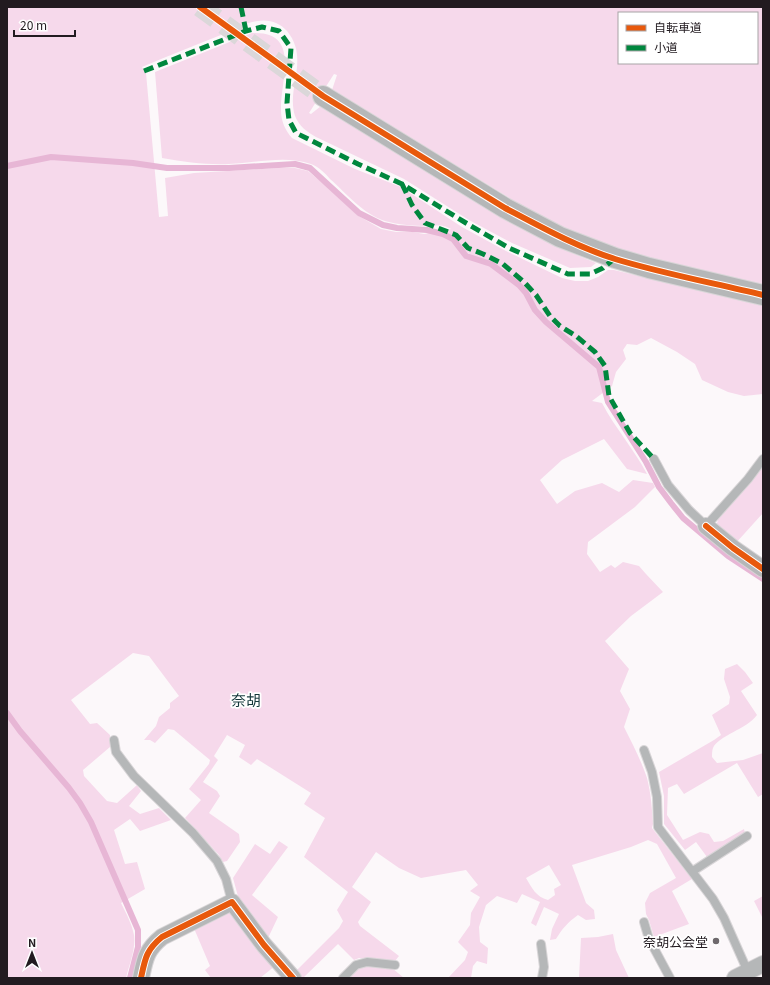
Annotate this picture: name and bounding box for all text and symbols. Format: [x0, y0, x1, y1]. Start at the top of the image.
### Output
scale bar [14, 12, 75, 38]
legend [618, 12, 758, 64]
text: 20 m [20, 16, 47, 33]
text: 自転車道 [654, 18, 702, 35]
text: 小道 [654, 38, 678, 55]
district label: 奈胡 [231, 689, 261, 710]
place label: 奈胡公会堂 [643, 932, 708, 951]
north arrow [12, 933, 52, 973]
text: N [28, 934, 36, 950]
marker: 奈胡公会堂 [711, 936, 721, 946]

